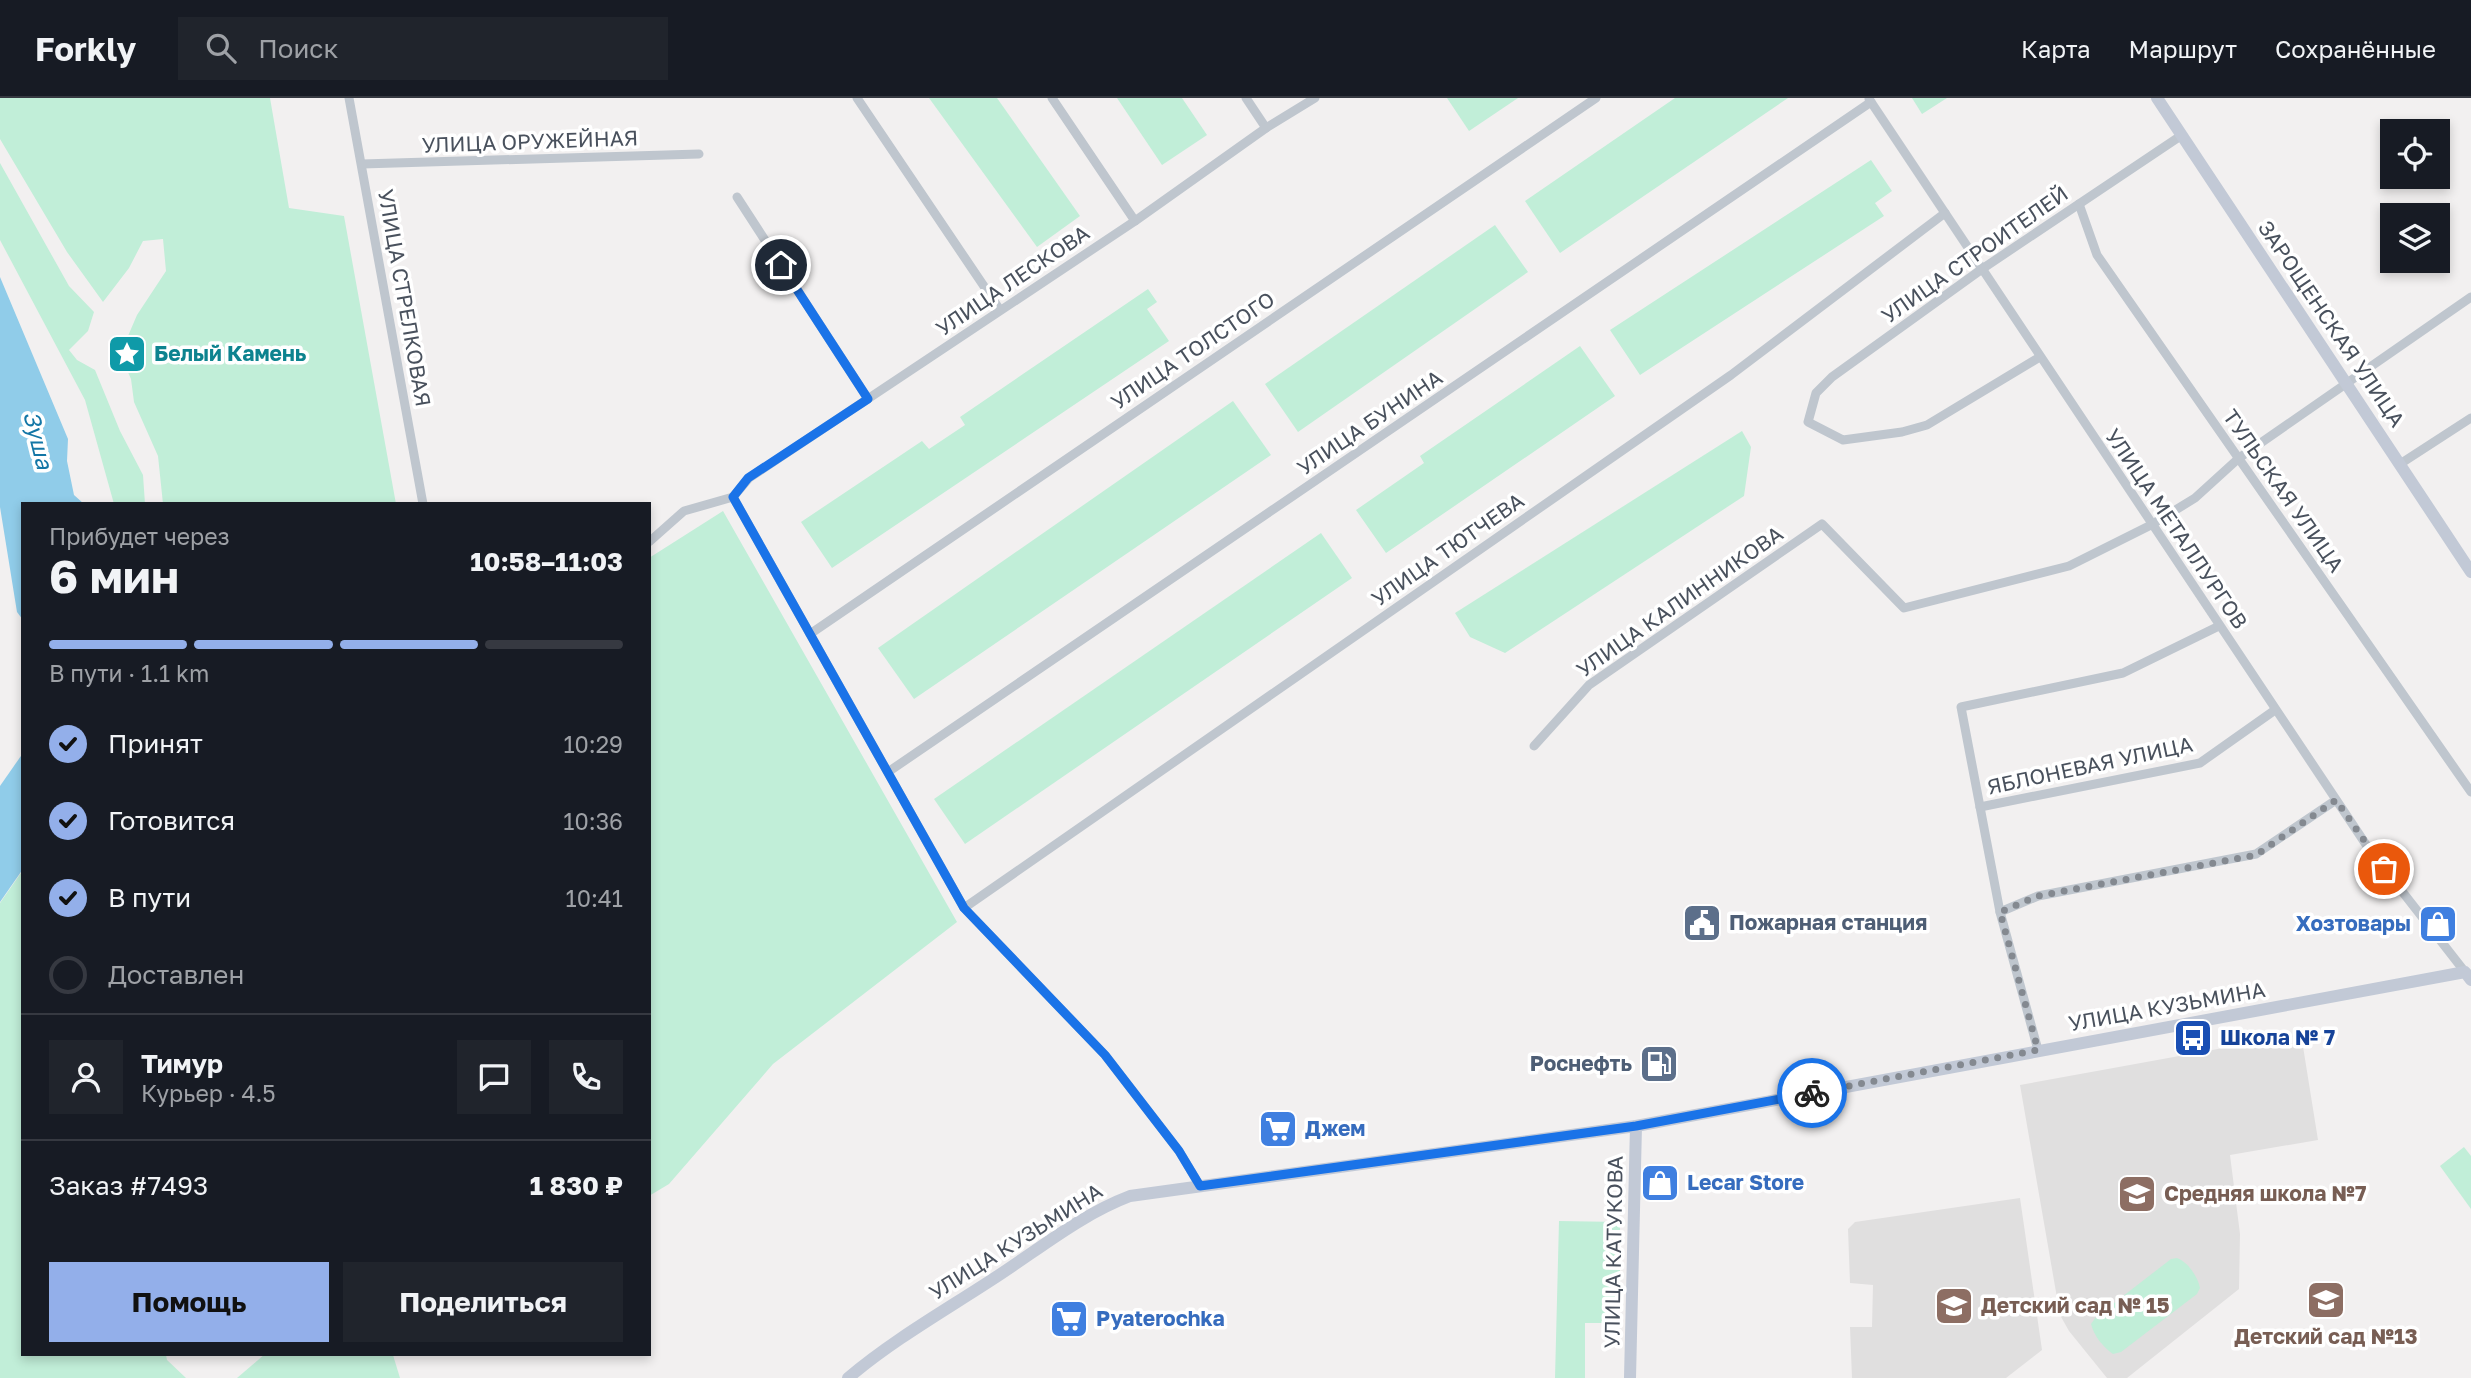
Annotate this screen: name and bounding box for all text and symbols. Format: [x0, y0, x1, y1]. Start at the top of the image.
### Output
search box [178, 17, 668, 80]
text: Forkly [35, 29, 136, 68]
icon: search [202, 29, 240, 67]
text: Поиск [258, 33, 338, 64]
text: Карта [2021, 34, 2091, 63]
text: Маршрут [2129, 34, 2237, 63]
text: Сохранённые [2275, 34, 2436, 63]
map controls [2380, 119, 2450, 273]
button: locate [2380, 119, 2450, 189]
street label: УЛИЦА ОРУЖЕЙНАЯ [421, 124, 639, 158]
street label: УЛИЦА СТРОИТЕЛЕЙ [1876, 180, 2073, 328]
street label: УЛИЦА СТРЕЛКОВАЯ [373, 187, 437, 409]
button: layers [2380, 203, 2450, 273]
street label: ЗАРОЩЕНСКАЯ УЛИЦА [2253, 215, 2411, 432]
street label: УЛИЦА ЛЕСКОВА [931, 219, 1094, 341]
pin [751, 235, 811, 295]
icon: home [762, 246, 800, 284]
street label: УЛИЦА ТОЛСТОГО [1106, 286, 1279, 415]
place icon: Белый Камень [106, 333, 148, 375]
place label: Белый Камень [154, 340, 307, 366]
street label: УЛИЦА БУНИНА [1292, 364, 1447, 480]
street label: ТУЛЬСКАЯ УЛИЦА [2218, 404, 2350, 577]
water label: Зуша [18, 408, 60, 473]
street label: УЛИЦА МЕТАЛЛУРГОВ [2100, 424, 2253, 633]
street label: УЛИЦА ТЮТЧЕВА [1366, 487, 1529, 611]
street label: УЛИЦА КАЛИННИКОВА [1571, 520, 1788, 682]
text: Прибудет через [49, 522, 230, 550]
text: 10:58–11:03 [470, 546, 623, 577]
text: 6 мин [49, 548, 179, 603]
text: В пути · 1.1 km [49, 659, 209, 687]
icon: check [49, 725, 87, 763]
text: Принят [108, 728, 203, 759]
text: 10:29 [563, 730, 623, 758]
street label: ЯБЛОНЕВАЯ УЛИЦА [1985, 731, 2195, 800]
icon: check [49, 802, 87, 840]
text: Готовится [108, 805, 235, 836]
text: 10:36 [563, 807, 623, 835]
pin [2354, 839, 2414, 899]
icon: bag [2365, 850, 2403, 888]
icon: check [49, 879, 87, 917]
text: В пути [108, 882, 191, 913]
text: 10:41 [566, 884, 623, 912]
public building icon: Пожарная станция [1681, 902, 1723, 944]
shop icon: Хозтовары [2417, 903, 2459, 945]
place label: Пожарная станция [1729, 909, 1927, 935]
place label: Хозтовары [2296, 910, 2411, 936]
text: Доставлен [108, 959, 244, 990]
street label: УЛИЦА КУЗЬМИНА [2066, 976, 2267, 1036]
bus stop icon: Школа № 7 [2172, 1017, 2214, 1059]
place label: Школа № 7 [2220, 1024, 2335, 1050]
button: person [49, 1040, 123, 1114]
button: chat [457, 1040, 531, 1114]
button: phone [549, 1040, 623, 1114]
fuel station icon: Роснефть [1638, 1043, 1680, 1085]
text: Тимур [141, 1048, 223, 1079]
place label: Роснефть [1530, 1050, 1632, 1076]
courier [1777, 1058, 1847, 1128]
icon: bike [1793, 1074, 1831, 1112]
text: Курьер · 4.5 [141, 1079, 276, 1107]
supermarket icon: Джем [1257, 1108, 1299, 1150]
place label: Джем [1305, 1115, 1365, 1141]
street label: УЛИЦА КАТУКОВА [1598, 1155, 1628, 1348]
shop icon: Lecar Store [1639, 1162, 1681, 1204]
place label: Lecar Store [1687, 1169, 1804, 1195]
text: Заказ #7493 [49, 1170, 208, 1201]
text: 1 830 ₽ [530, 1170, 623, 1201]
school or university icon: Средняя школа №7 [2116, 1173, 2158, 1215]
street label: УЛИЦА КУЗЬМИНА [924, 1177, 1107, 1305]
place label: Средняя школа №7 [2164, 1180, 2366, 1206]
button: Помощь [49, 1262, 329, 1342]
button: Поделиться [343, 1262, 623, 1342]
school or university icon: Детский сад №13 [2305, 1279, 2347, 1321]
school or university icon: Детский сад № 15 [1933, 1285, 1975, 1327]
place label: Детский сад № 15 [1981, 1292, 2170, 1318]
supermarket icon: Pyaterochka [1048, 1298, 1090, 1340]
place label: Pyaterochka [1096, 1305, 1225, 1331]
place label: Детский сад №13 [2234, 1323, 2418, 1349]

